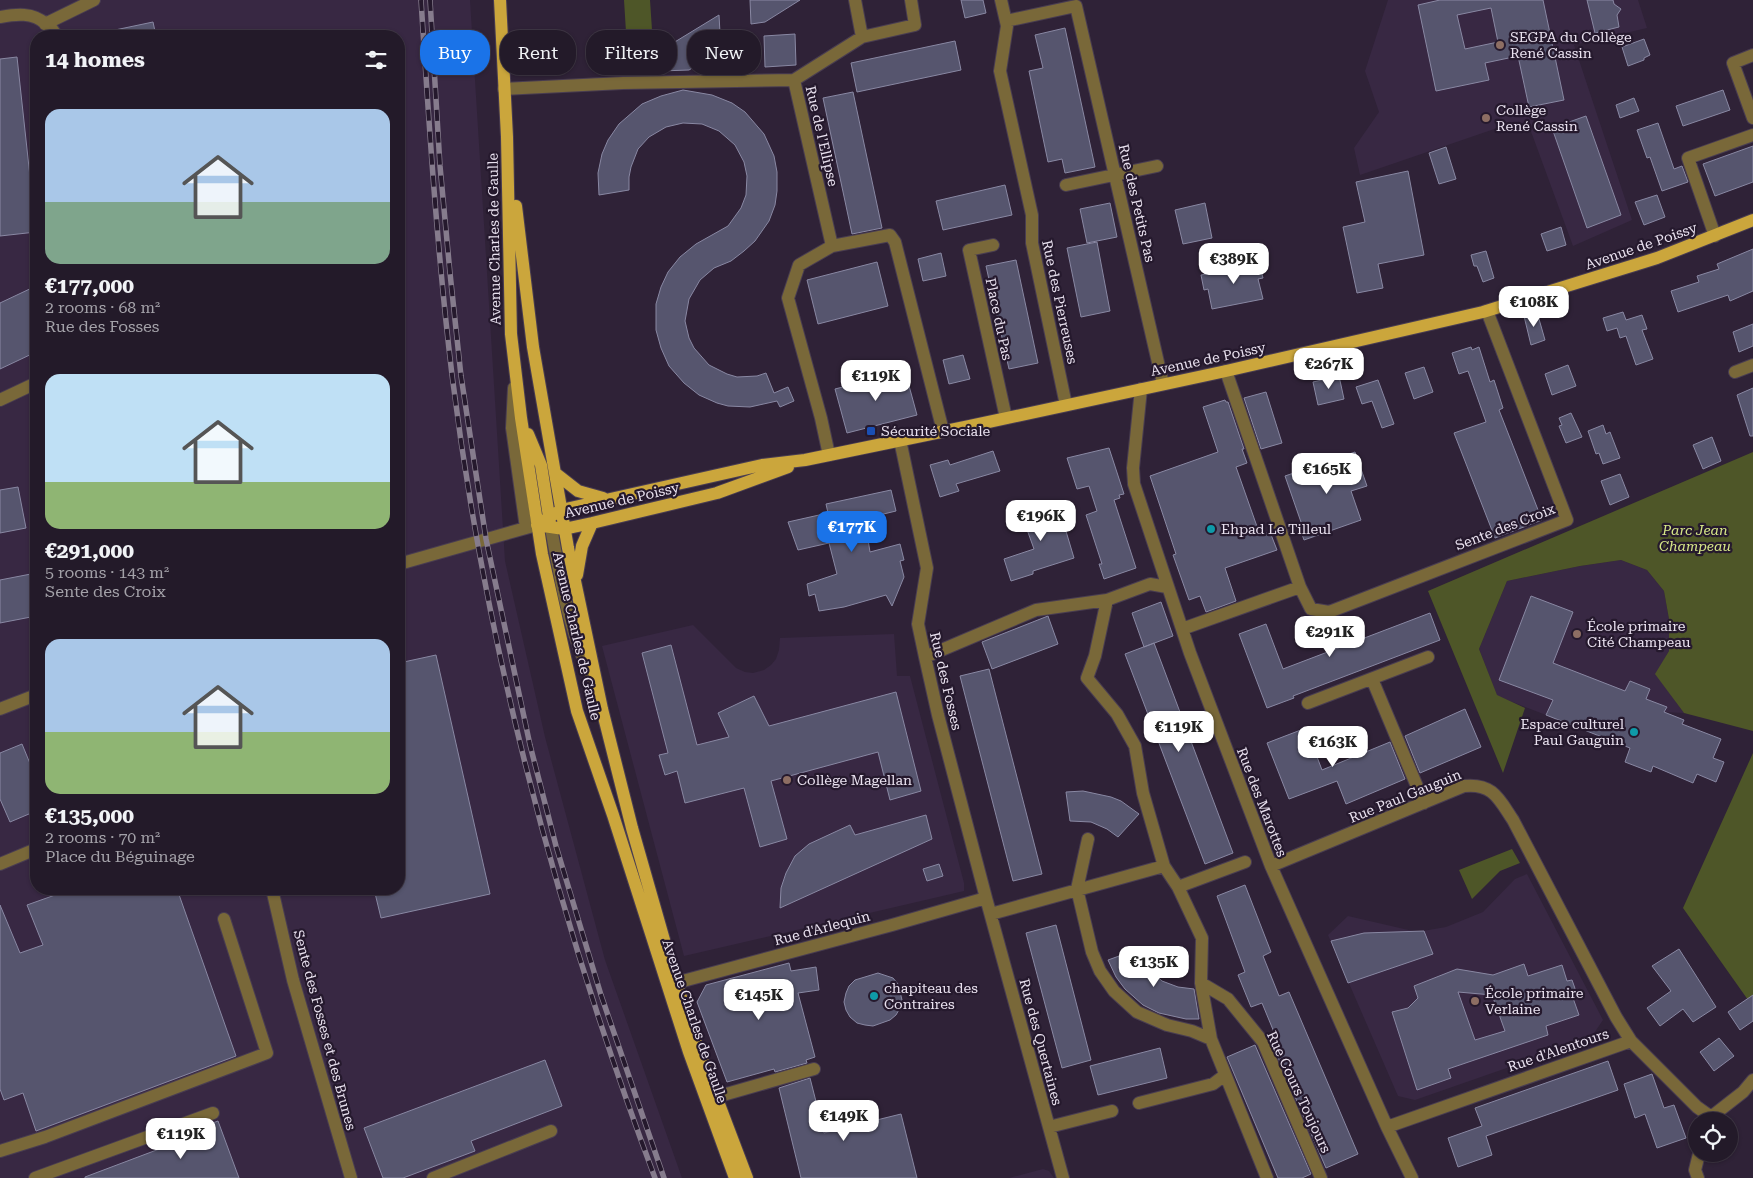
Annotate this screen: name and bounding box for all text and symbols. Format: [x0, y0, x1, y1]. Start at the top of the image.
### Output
place label: SEGPA du Collège René Cassin [1510, 29, 1632, 61]
chip: Buy [420, 30, 490, 75]
chip: Rent [500, 30, 576, 75]
chip: Filters [586, 30, 677, 75]
chip: New [687, 30, 761, 75]
marker: SEGPA du Collège René Cassin [1494, 39, 1506, 51]
icon: filters [362, 46, 390, 74]
text: 14 homes [45, 48, 145, 72]
street label: Rue de l'Ellipse [803, 84, 841, 188]
place label: Collège René Cassin [1496, 102, 1578, 134]
marker: Collège René Cassin [1480, 112, 1492, 124]
icon: home [173, 142, 263, 232]
street label: Rue des Petits Pas [1116, 142, 1158, 264]
street label: Avenue Charles de Gaulle [484, 152, 504, 325]
street label: Avenue de Poissy [1583, 219, 1700, 273]
street label: Rue des Pierreuses [1039, 239, 1081, 366]
pin: €389K [1199, 242, 1269, 285]
text: €389K [1210, 249, 1258, 268]
text: €177,000 [45, 274, 134, 298]
street label: Place du Pas [982, 276, 1016, 362]
pin: €108K [1499, 286, 1569, 328]
text: €108K [1510, 292, 1558, 311]
text: 2 rooms · 68 m² [45, 298, 160, 317]
text: Rue des Fosses [45, 317, 159, 336]
street label: Avenue de Poissy [1149, 339, 1268, 379]
pin: €267K [1294, 348, 1364, 390]
text: €267K [1305, 354, 1353, 373]
pin: €119K [841, 360, 911, 402]
text: €119K [852, 366, 900, 385]
icon: home [173, 407, 263, 497]
place label: Sécurité Sociale [881, 423, 991, 439]
marker: Sécurité Sociale [865, 425, 877, 437]
pin: €165K [1292, 452, 1362, 495]
text: €165K [1303, 459, 1351, 478]
street label: Avenue de Poissy [563, 479, 682, 521]
pin: €196K [1006, 500, 1076, 542]
street label: Sente des Croix [1453, 501, 1557, 553]
text: €196K [1017, 506, 1065, 525]
pin: €177K [817, 510, 887, 553]
text: €177K [828, 517, 876, 536]
place label: Ehpad Le Tilleul [1221, 521, 1332, 537]
park label: Parc Jean Champeau [1659, 522, 1731, 554]
marker: Ehpad Le Tilleul [1205, 523, 1217, 535]
text: €291,000 [45, 539, 134, 563]
street label: Avenue Charles de Gaulle [550, 550, 604, 722]
text: 5 rooms · 143 m² [45, 563, 169, 582]
text: Sente des Croix [45, 582, 166, 601]
pin: €291K [1295, 616, 1365, 658]
place label: École primaire Cité Champeau [1587, 618, 1691, 650]
text: €291K [1306, 622, 1354, 641]
marker: École primaire Cité Champeau [1571, 628, 1583, 640]
street label: Rue des Fosses [927, 630, 965, 732]
icon: home [173, 672, 263, 762]
pin: €119K [1144, 710, 1214, 753]
place label: Espace culturel Paul Gauguin [1520, 716, 1625, 748]
text: €119K [1155, 717, 1203, 736]
pin: €163K [1298, 726, 1368, 768]
marker: Espace culturel Paul Gauguin [1628, 726, 1640, 738]
text: €163K [1309, 732, 1357, 751]
street label: Rue des Marottes [1234, 745, 1290, 859]
street label: Rue Paul Gauguin [1347, 766, 1463, 826]
place label: Collège Magellan [797, 772, 912, 788]
marker: Collège Magellan [781, 774, 793, 786]
text: €135,000 [45, 804, 134, 828]
text: 2 rooms · 70 m² [45, 828, 160, 847]
text: Place du Béguinage [45, 847, 195, 866]
street label: Rue d'Arlequin [772, 907, 872, 949]
street label: Sente des Fosses et des Brunes [291, 928, 360, 1132]
street label: Avenue Charles de Gaulle [659, 937, 731, 1105]
pin: €135K [1119, 946, 1189, 988]
text: €135K [1130, 952, 1178, 971]
street label: Rue des Quertaines [1016, 977, 1066, 1107]
pin: €145K [724, 978, 794, 1021]
place label: chapiteau des Contraires [884, 980, 978, 1012]
text: €145K [735, 985, 783, 1004]
place label: École primaire Verlaine [1485, 985, 1584, 1017]
marker: chapiteau des Contraires [868, 990, 880, 1002]
marker: École primaire Verlaine [1469, 995, 1481, 1007]
street label: Rue d'Alentours [1505, 1025, 1611, 1075]
street label: Rue Cours Toujours [1264, 1029, 1334, 1156]
pin: €149K [809, 1100, 879, 1142]
text: €149K [820, 1106, 868, 1125]
map controls [1688, 1112, 1738, 1162]
button: locate [1688, 1112, 1738, 1162]
pin: €119K [146, 1118, 216, 1160]
text: €119K [157, 1124, 205, 1143]

